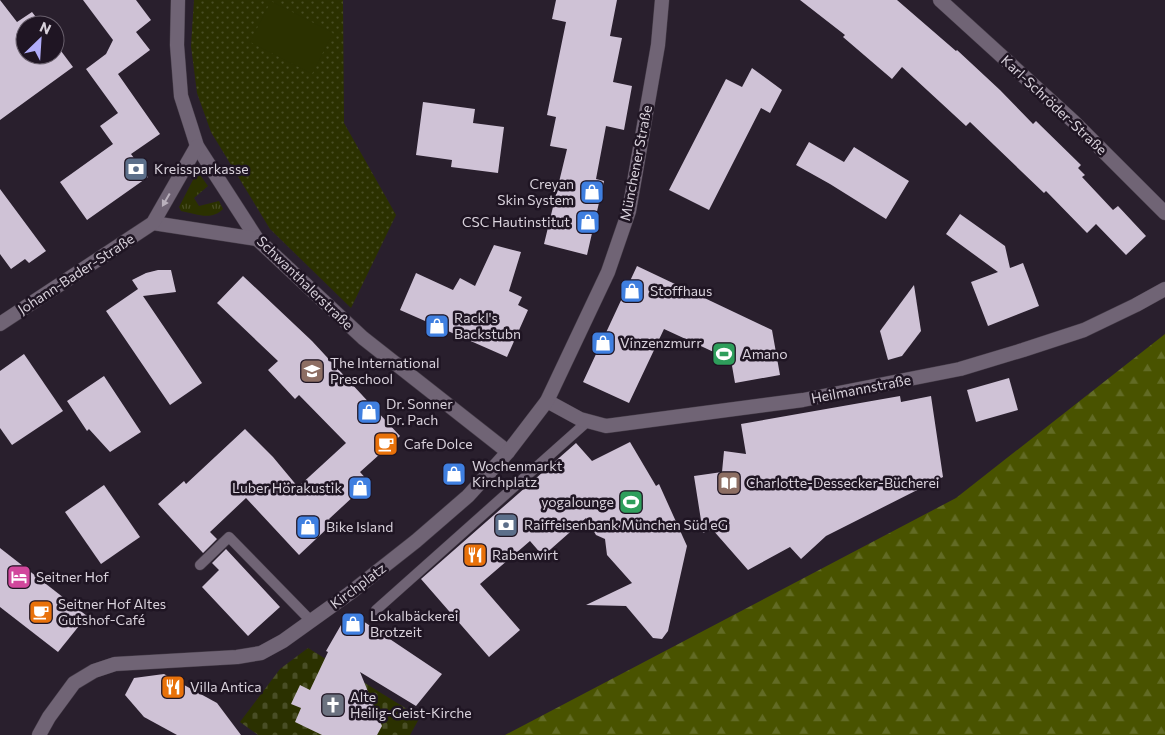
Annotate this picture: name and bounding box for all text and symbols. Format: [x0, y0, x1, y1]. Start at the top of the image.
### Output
north arrow [15, 15, 65, 65]
text: N [37, 18, 54, 38]
street label: Karl-Schröder-Straße [998, 51, 1111, 158]
street label: Münchener Straße [616, 104, 655, 222]
bank icon: Kreissparkasse [123, 156, 149, 182]
place label: Kreissparkasse [154, 160, 249, 177]
place label: Creyan Skin System [497, 175, 574, 208]
shop icon: Creyan Skin System [579, 179, 605, 205]
one-way arrow [162, 193, 171, 206]
shop icon: CSC Hautinstitut [575, 209, 601, 235]
place label: CSC Hautinstitut [462, 213, 570, 230]
street label: Johann-Bader-Straße [14, 230, 137, 318]
street label: Schwanthalerstraße [254, 232, 357, 333]
shop icon: Stoffhaus [619, 278, 645, 304]
place label: Stoffhaus [650, 282, 712, 299]
place label: Rackl's Backstubn [454, 309, 521, 342]
shop icon: Rackl's Backstubn [424, 313, 450, 339]
shop icon: Vinzenzmurr [590, 330, 616, 356]
place label: Vinzenzmurr [620, 334, 702, 351]
sports icon: Amano [711, 341, 737, 367]
place label: Amano [742, 345, 788, 362]
place label: The International Preschool [330, 354, 440, 387]
school or university icon: The International Preschool [299, 358, 325, 384]
street label: Heilmannstraße [810, 370, 912, 407]
place label: Dr. Sonner Dr. Pach [386, 395, 453, 428]
shop icon: Dr. Sonner Dr. Pach [356, 399, 382, 425]
cafe icon: Cafe Dolce [373, 431, 399, 457]
place label: Cafe Dolce [404, 435, 473, 452]
place label: Wochenmarkt Kirchplatz [472, 457, 563, 490]
shop icon: Wochenmarkt Kirchplatz [441, 461, 467, 487]
library icon: Charlotte-Dessecker-Bücherei [716, 470, 742, 496]
place label: Charlotte-Dessecker-Bücherei [746, 474, 939, 491]
shop icon: Luber Hörakustik [347, 475, 373, 501]
place label: Luber Hörakustik [232, 479, 342, 496]
sports icon: yogalounge [618, 489, 644, 515]
place label: yogalounge [541, 493, 614, 510]
bank icon: Raiffeisenbank München Süd eG [493, 512, 519, 538]
shop icon: Bike Island [295, 514, 321, 540]
place label: Raiffeisenbank München Süd eG [524, 516, 728, 533]
place label: Bike Island [326, 518, 393, 535]
restaurant icon: Rabenwirt [462, 542, 488, 568]
place label: Rabenwirt [492, 546, 559, 563]
street label: Kirchplatz [327, 559, 389, 612]
hotel icon: Seitner Hof [6, 564, 32, 590]
place label: Seitner Hof [36, 568, 109, 585]
place label: Seitner Hof Altes Gutshof-Café [58, 595, 166, 628]
cafe icon: Seitner Hof Altes Gutshof-Café [28, 599, 54, 625]
place label: Lokalbäckerei Brotzeit [370, 607, 458, 640]
shop icon: Lokalbäckerei Brotzeit [340, 611, 366, 637]
restaurant icon: Villa Antica [160, 674, 186, 700]
place label: Villa Antica [190, 678, 262, 695]
place label: Alte Heilig-Geist-Kirche [350, 688, 472, 721]
church icon: Alte Heilig-Geist-Kirche [320, 692, 346, 718]

